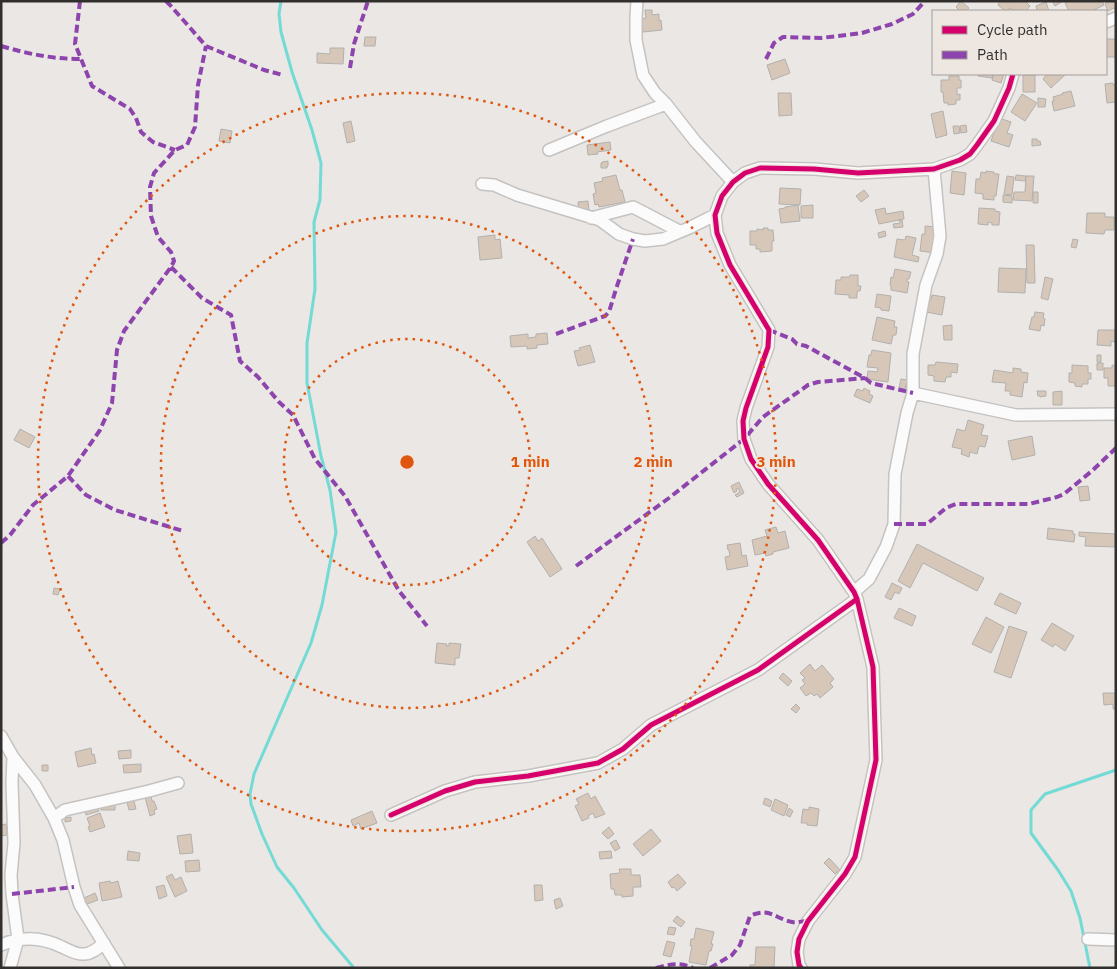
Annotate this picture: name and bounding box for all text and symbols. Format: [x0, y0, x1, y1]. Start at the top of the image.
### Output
legend [932, 10, 1107, 75]
text: Cycle path [977, 20, 1048, 39]
text: Path [977, 45, 1008, 64]
text: 1 min [510, 452, 550, 471]
text: 2 min [633, 452, 673, 471]
text: 3 min [756, 452, 796, 471]
centre of rings [398, 453, 416, 471]

